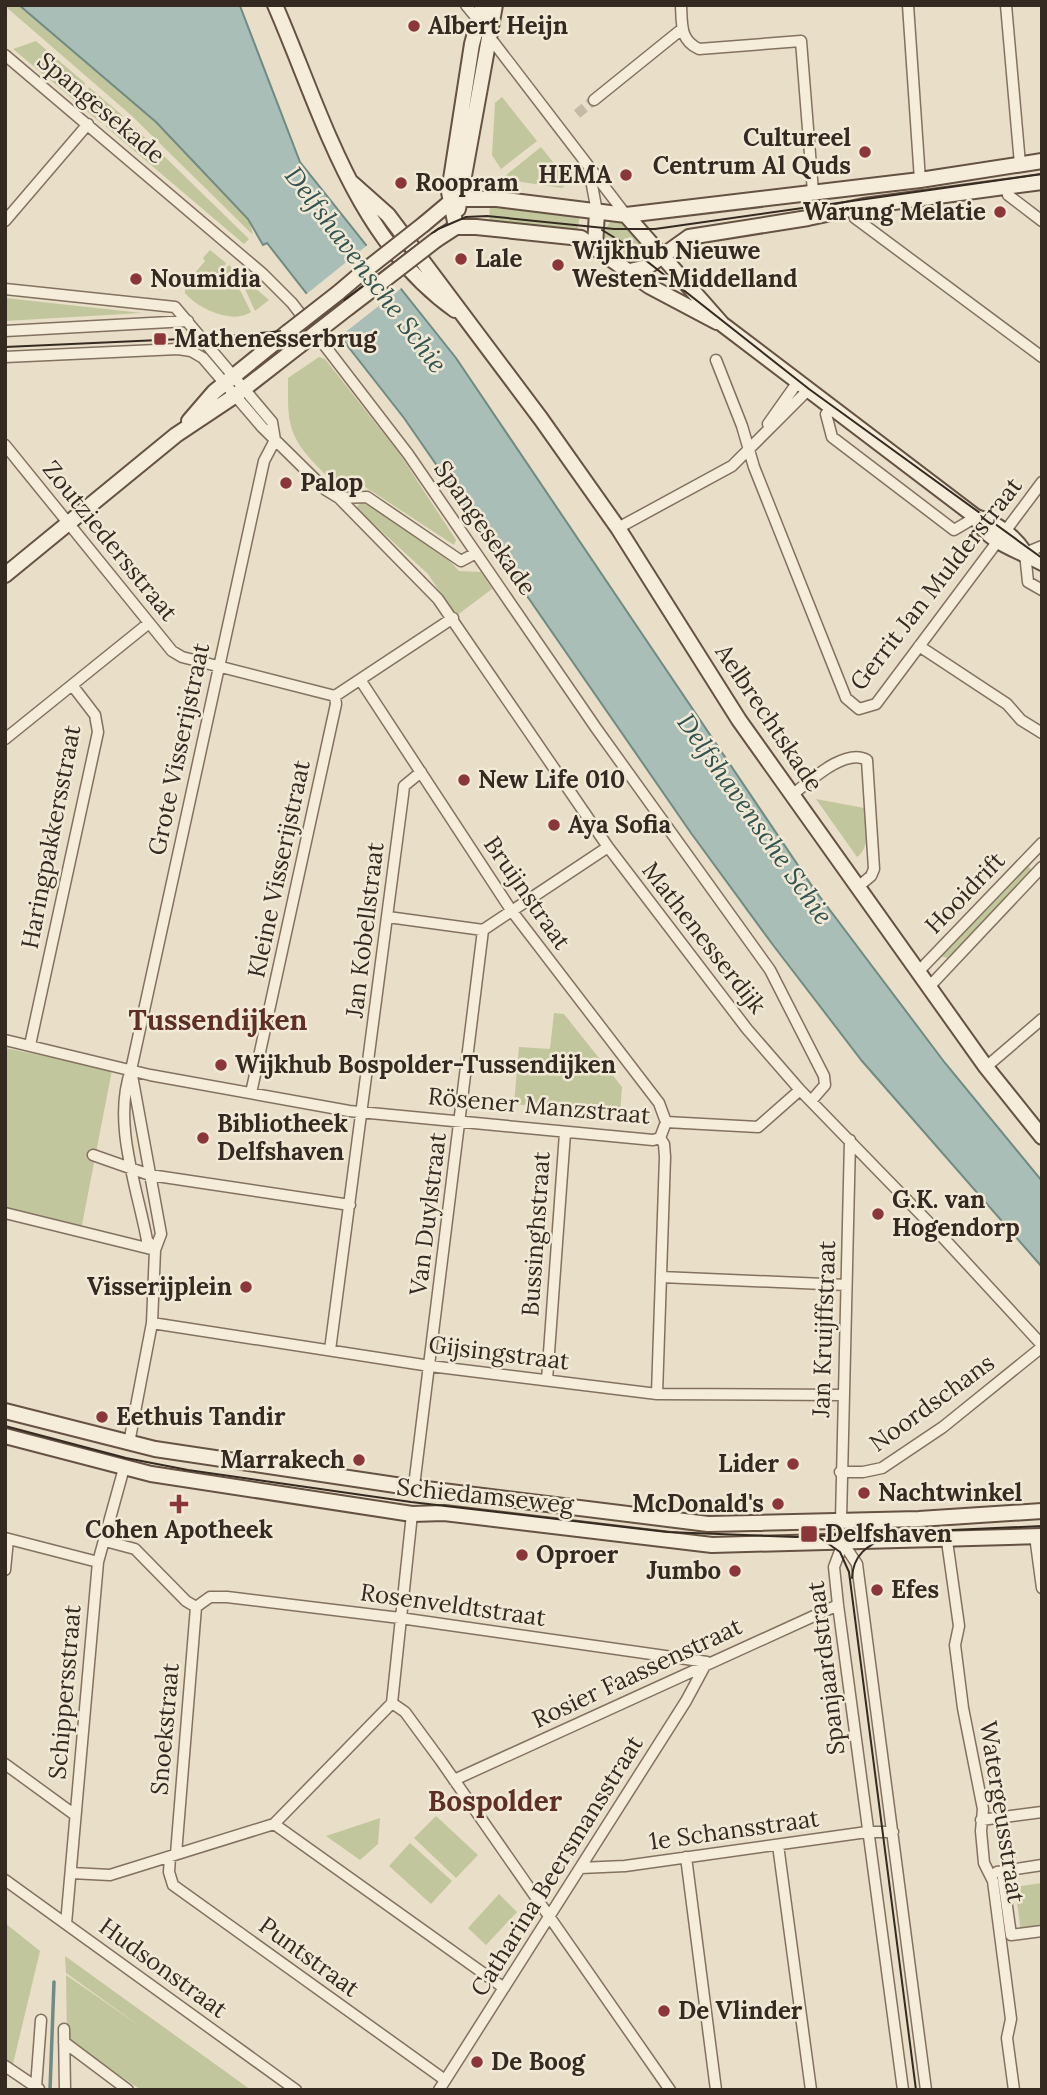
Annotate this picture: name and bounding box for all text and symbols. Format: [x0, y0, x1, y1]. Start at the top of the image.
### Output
place label: Albert Heijn [428, 10, 568, 41]
marker: Albert Heijn [406, 18, 422, 34]
street label: Spangesekade [31, 45, 172, 170]
place label: Cultureel Centrum Al Quds [653, 122, 851, 181]
marker: Cultureel Centrum Al Quds [857, 144, 873, 160]
place label: HEMA [538, 159, 612, 190]
water label: Delfshavensche Schie [278, 160, 455, 379]
place label: Roopram [415, 167, 519, 198]
marker: HEMA [618, 167, 634, 183]
marker: Roopram [393, 175, 409, 191]
place label: Warung Melatie [803, 196, 986, 227]
marker: Warung Melatie [992, 204, 1008, 220]
place label: Wijkhub Nieuwe Westen-Middelland [572, 235, 798, 294]
place label: Lale [475, 243, 523, 274]
marker: Lale [453, 251, 469, 267]
marker: Wijkhub Nieuwe Westen-Middelland [550, 257, 566, 273]
place label: Noumidia [150, 263, 261, 294]
marker: Noumidia [128, 271, 144, 287]
place label: Mathenesserbrug [174, 323, 378, 354]
marker: Mathenesserbrug [152, 331, 168, 347]
street label: Zoutziedersstraat [36, 454, 185, 628]
street label: Spangesekade [427, 454, 543, 601]
place label: Palop [300, 467, 363, 498]
street label: Gerrit Jan Mulderstraat [843, 470, 1029, 696]
marker: Palop [278, 475, 294, 491]
street label: Aelbrechtskade [708, 637, 830, 798]
street label: Grote Visserijstraat [141, 639, 216, 858]
water label: Delfshavensche Schie [670, 707, 841, 931]
street label: Haringpakkersstraat [14, 722, 88, 951]
street label: Kleine Visserijstraat [240, 757, 317, 981]
place label: New Life 010 [478, 764, 625, 795]
marker: New Life 010 [456, 772, 472, 788]
place label: Aya Sofia [568, 809, 672, 840]
marker: Aya Sofia [546, 817, 562, 833]
street label: Bruijnstraat [477, 830, 578, 956]
street label: Jan Kobellstraat [338, 840, 391, 1020]
street label: Hooidrift [918, 845, 1012, 940]
street label: Mathenesserdijk [635, 856, 773, 1020]
district label: Tussendijken [129, 1002, 308, 1038]
place label: Wijkhub Bospolder-Tussendijken [235, 1049, 616, 1080]
marker: Wijkhub Bospolder-Tussendijken [213, 1057, 229, 1073]
street label: Rösener Manzstraat [427, 1080, 652, 1131]
place label: Bibliotheek Delfshaven [217, 1108, 348, 1167]
marker: Bibliotheek Delfshaven [195, 1130, 211, 1146]
street label: Van Duylstraat [402, 1130, 453, 1298]
street label: Bussinghstraat [514, 1150, 557, 1318]
place label: G.K. van Hogendorp [892, 1184, 1020, 1243]
marker: G.K. van Hogendorp [870, 1206, 886, 1222]
street label: Jan Kruijffstraat [805, 1239, 842, 1419]
place label: Visserijplein [87, 1271, 232, 1302]
marker: Visserijplein [238, 1279, 254, 1295]
street label: Gijsingstraat [427, 1328, 572, 1377]
street label: Noordschans [863, 1347, 1000, 1458]
place label: Eethuis Tandir [116, 1401, 286, 1432]
marker: Eethuis Tandir [94, 1409, 110, 1425]
place label: Marrakech [220, 1444, 345, 1475]
place label: Lider [718, 1448, 779, 1479]
marker: Marrakech [351, 1452, 367, 1468]
marker: Lider [785, 1456, 801, 1472]
street label: Schiedamseweg [395, 1471, 576, 1520]
place label: Nachtwinkel [878, 1477, 1022, 1508]
marker: Nachtwinkel [856, 1485, 872, 1501]
place label: McDonald's [632, 1488, 764, 1519]
marker: Cohen Apotheek [171, 1496, 187, 1512]
marker: McDonald's [770, 1496, 786, 1512]
place label: Cohen Apotheek [85, 1514, 273, 1545]
place label: Delfshaven [825, 1518, 952, 1549]
marker: Delfshaven [799, 1524, 819, 1544]
place label: Oproer [536, 1539, 619, 1570]
marker: Oproer [514, 1547, 530, 1563]
place label: Jumbo [646, 1555, 721, 1586]
marker: Jumbo [727, 1563, 743, 1579]
place label: Efes [891, 1574, 939, 1605]
street label: Rosenveldtstraat [358, 1576, 548, 1633]
street label: Spanjaardstraat [799, 1579, 852, 1757]
marker: Efes [869, 1582, 885, 1598]
street label: Schippersstraat [41, 1603, 88, 1781]
street label: Rosier Faassenstraat [527, 1610, 747, 1735]
street label: Snoekstraat [143, 1661, 186, 1796]
street label: Watergeusstraat [973, 1719, 1032, 1906]
street label: Catharina Beersmansstraat [463, 1729, 650, 2002]
district label: Bospolder [428, 1783, 563, 1819]
street label: 1e Schansstraat [647, 1802, 822, 1857]
street label: Puntstraat [253, 1910, 366, 2004]
street label: Hudsonstraat [93, 1911, 234, 2025]
place label: De Vlinder [678, 1995, 803, 2026]
marker: De Vlinder [656, 2003, 672, 2019]
place label: De Boog [491, 2046, 586, 2077]
marker: De Boog [469, 2054, 485, 2070]

